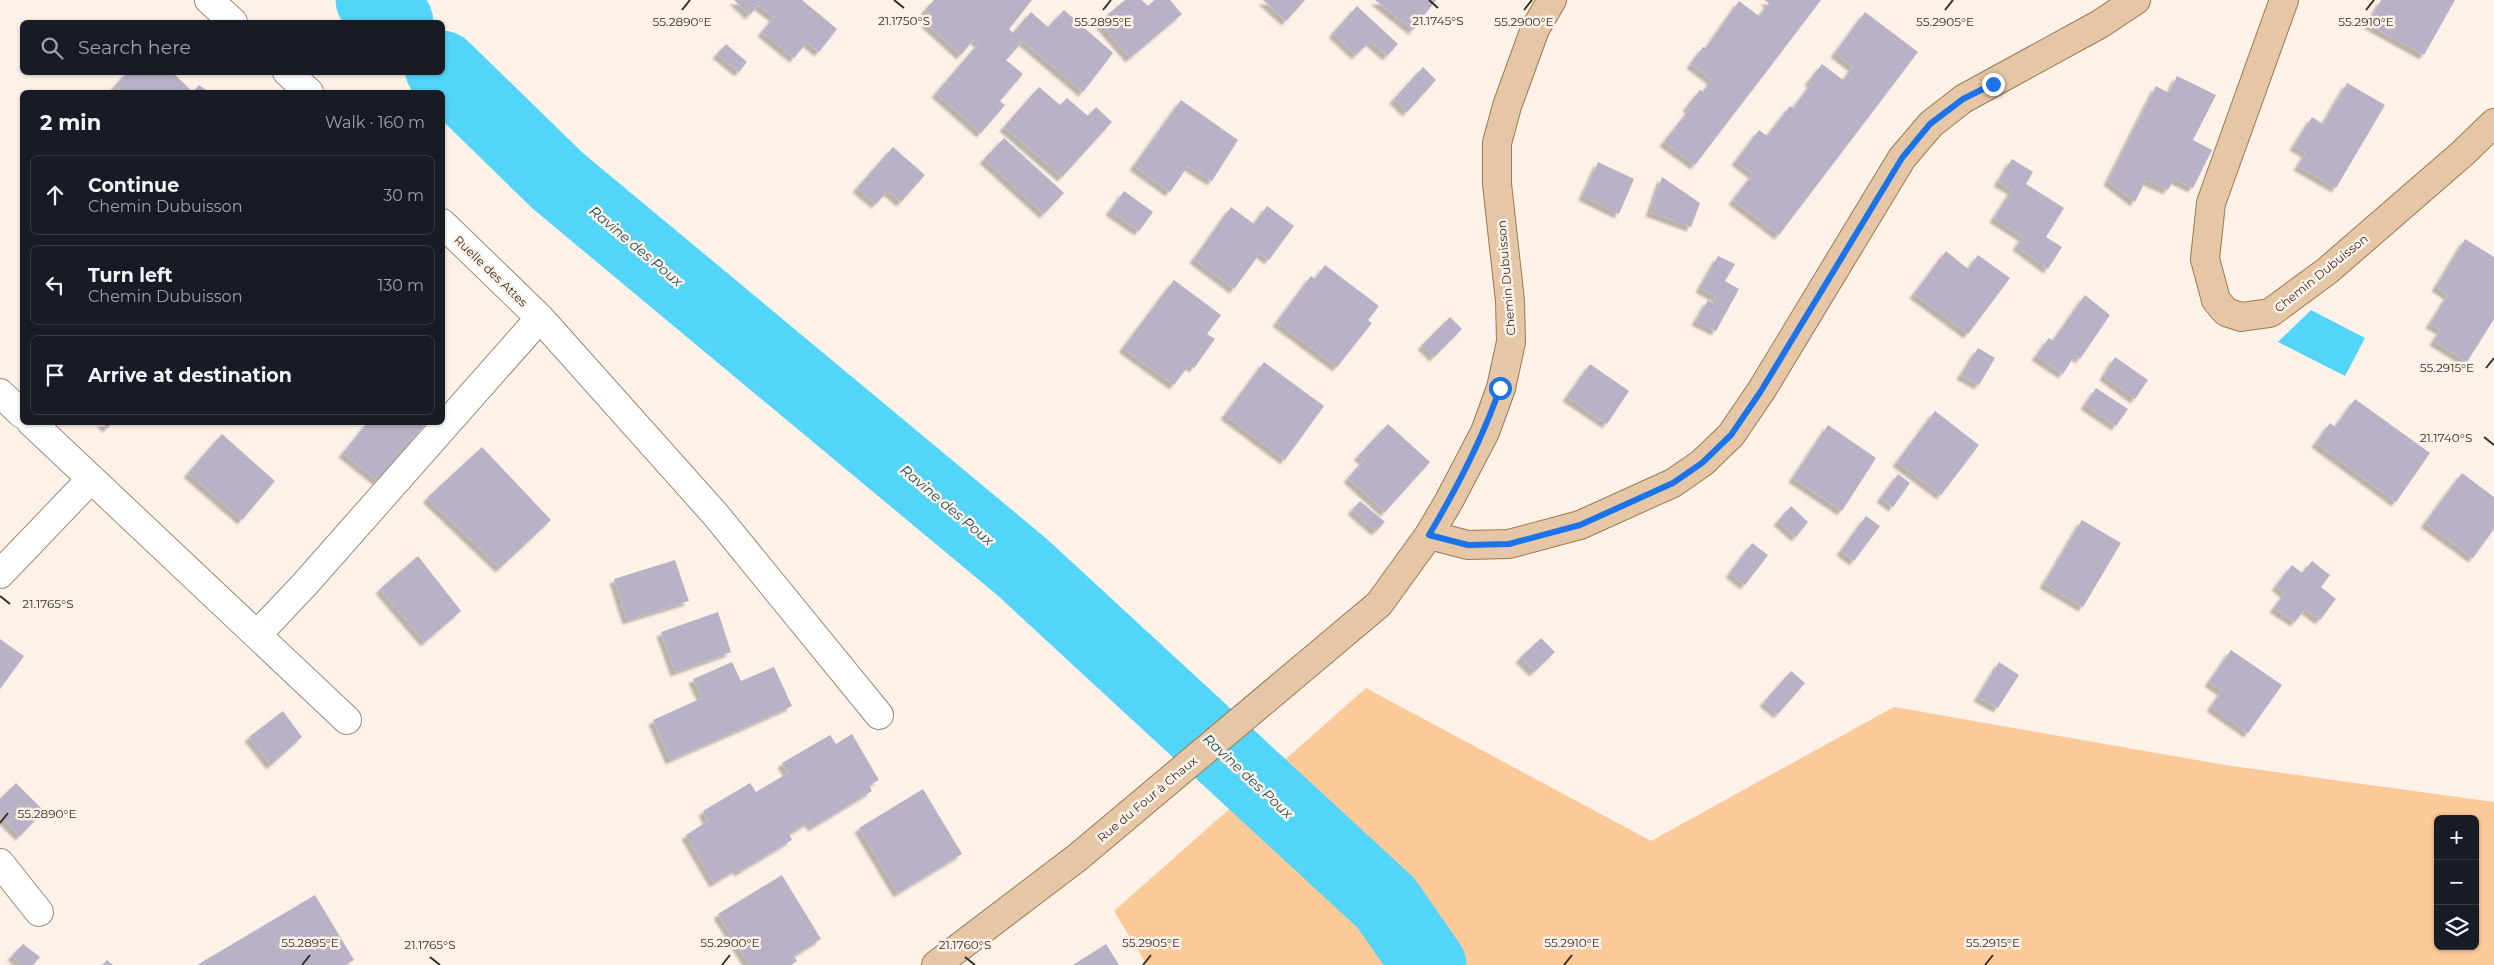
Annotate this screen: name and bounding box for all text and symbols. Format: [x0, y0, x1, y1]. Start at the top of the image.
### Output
text: 21.1750°S [878, 13, 930, 28]
text: 21.1745°S [1412, 13, 1464, 28]
text: 55.2890°E [653, 14, 712, 29]
text: 55.2895°E [1074, 14, 1132, 29]
text: 55.2900°E [1494, 14, 1554, 29]
text: 55.2905°E [1916, 14, 1974, 29]
text: 55.2910°E [2338, 14, 2394, 29]
search box [20, 20, 445, 75]
icon: search [38, 34, 66, 62]
text: Search here [78, 36, 191, 59]
route end [1982, 73, 2005, 96]
text: 2 min [40, 110, 101, 135]
text: Walk · 160 m [325, 113, 425, 132]
text: Continue [88, 174, 179, 197]
icon: ahead [41, 181, 69, 209]
text: 30 m [383, 186, 424, 205]
text: Chemin Dubuisson [88, 197, 242, 216]
water label: Ravine des Poux [586, 202, 687, 291]
street label: Chemin Dubuisson [1493, 220, 1519, 336]
street label: Chemin Dubuisson [2271, 231, 2371, 315]
street label: Ruelle des Attes [451, 232, 531, 310]
text: Turn left [88, 264, 173, 287]
icon: left [41, 271, 69, 299]
text: 130 m [377, 276, 424, 295]
text: Chemin Dubuisson [88, 287, 242, 306]
text: 55.2915°E [2420, 360, 2474, 375]
icon: arrive [41, 361, 69, 389]
text: Arrive at destination [88, 364, 292, 387]
route start [1489, 377, 1512, 400]
text: 21.1740°S [2420, 430, 2472, 445]
water label: Ravine des Poux [897, 461, 998, 550]
text: 21.1765°S [22, 596, 74, 611]
water label: Ravine des Poux [1199, 730, 1297, 823]
street label: Rue du Four à Chaux [1094, 752, 1200, 845]
text: 55.2890°E [18, 806, 77, 821]
map controls [2434, 815, 2479, 950]
button: + [2434, 815, 2479, 860]
button: − [2434, 860, 2479, 905]
button: layers [2434, 905, 2479, 950]
text: 55.2895°E [281, 935, 339, 950]
text: 55.2900°E [700, 935, 760, 950]
text: 55.2905°E [1122, 935, 1180, 950]
text: 55.2910°E [1544, 935, 1600, 950]
text: 55.2915°E [1966, 935, 2020, 950]
text: 21.1765°S [404, 937, 456, 952]
text: 21.1760°S [939, 937, 991, 952]

